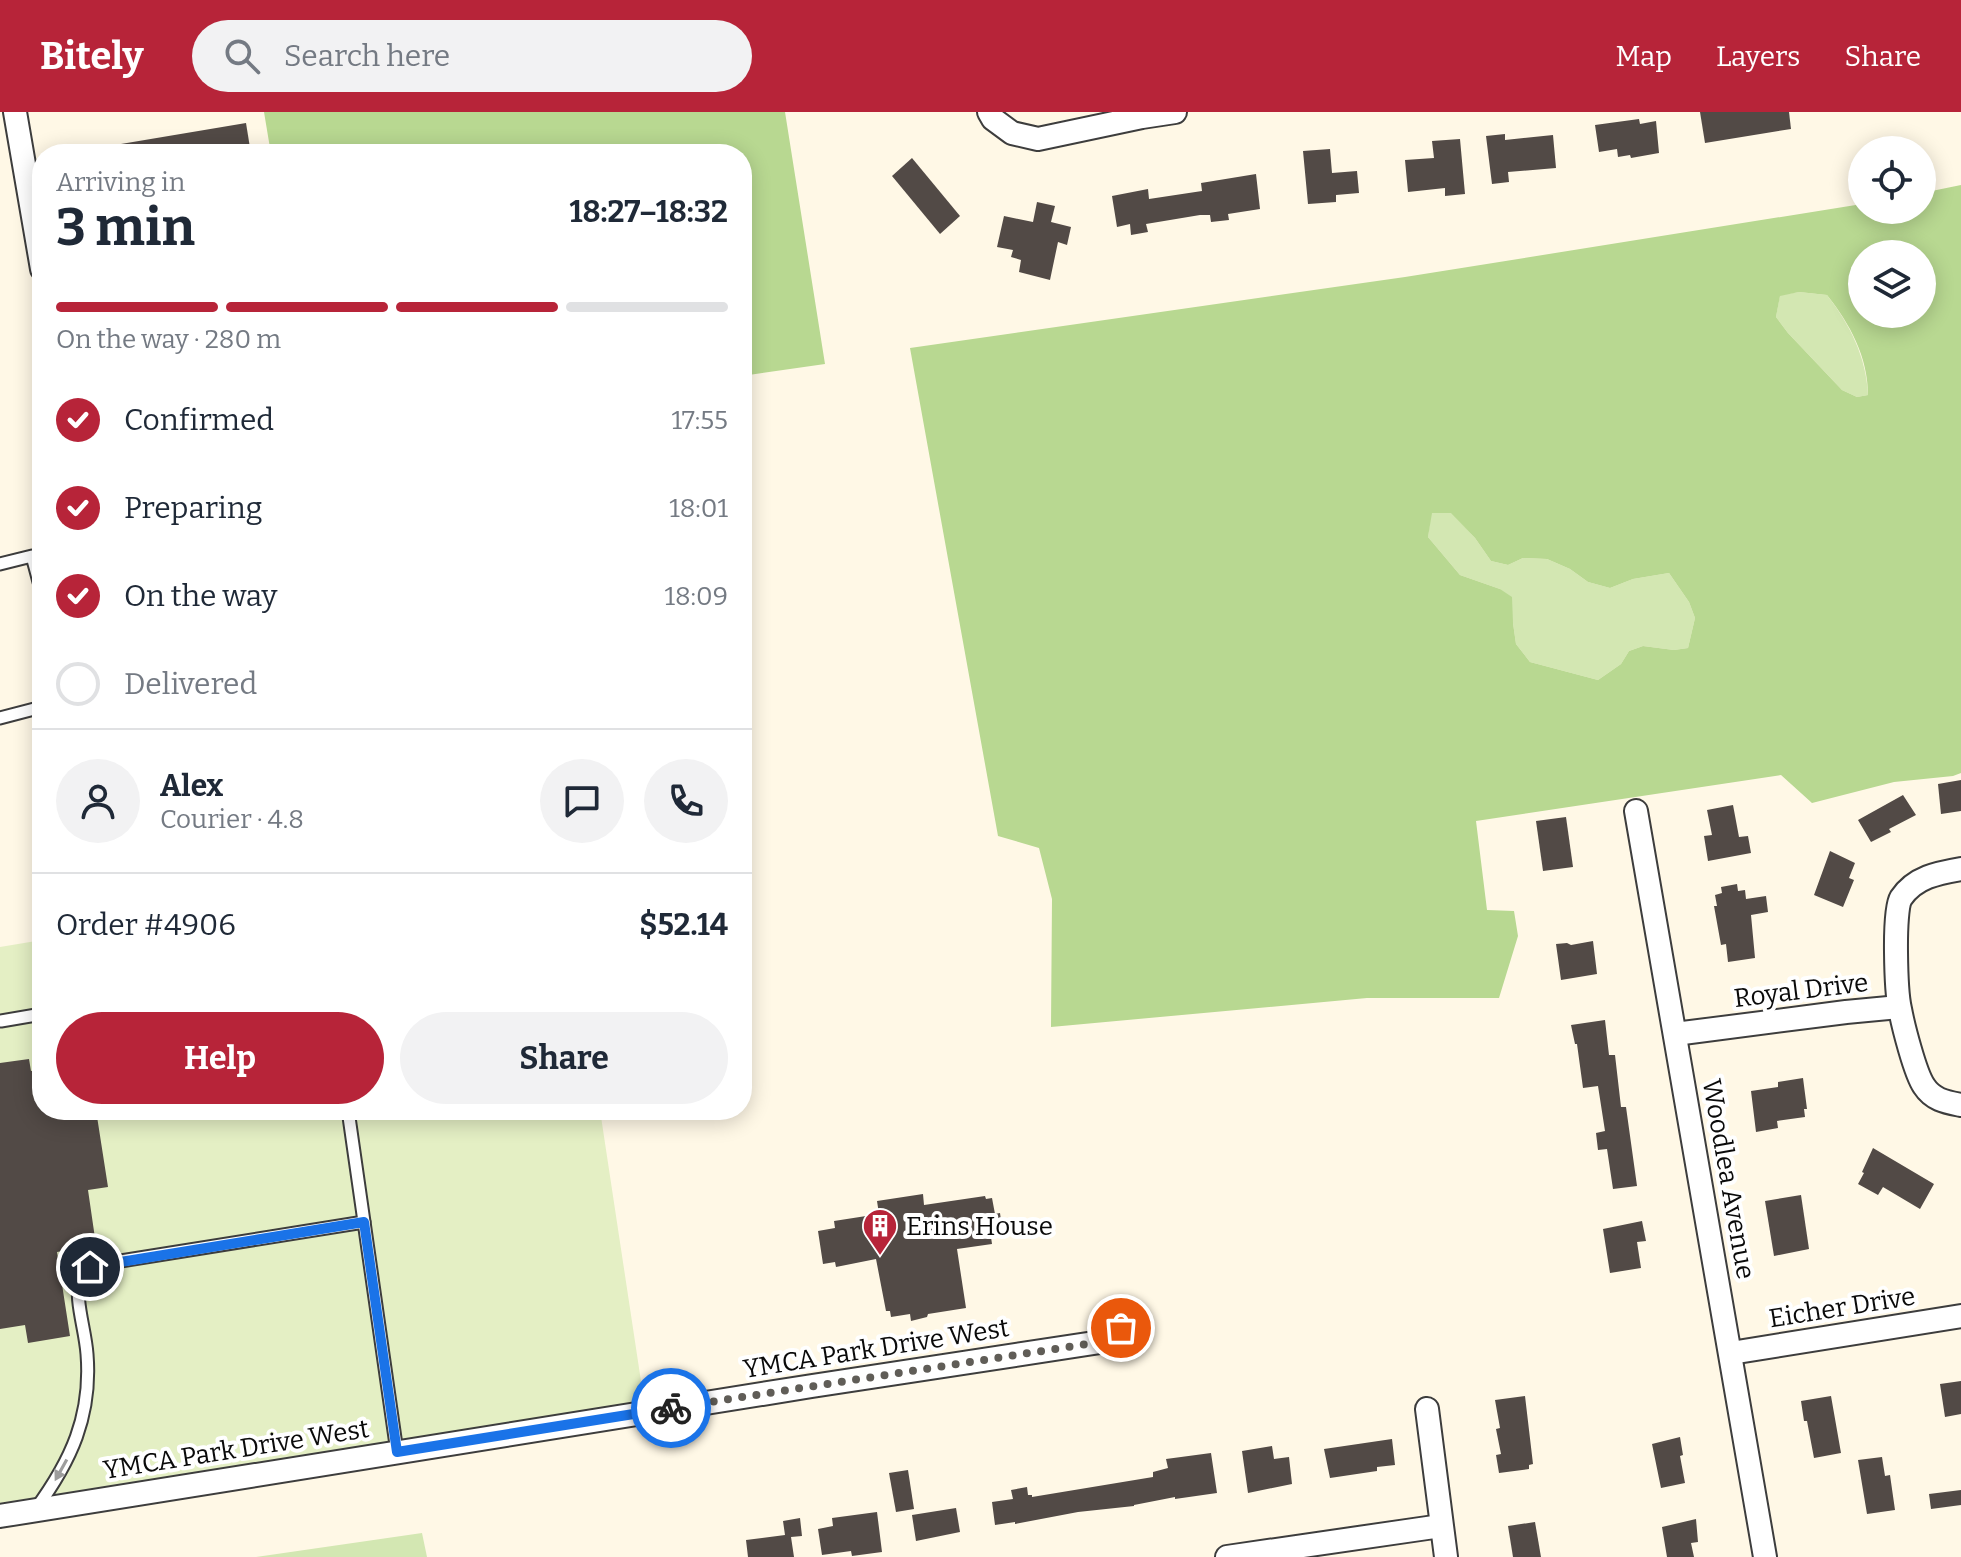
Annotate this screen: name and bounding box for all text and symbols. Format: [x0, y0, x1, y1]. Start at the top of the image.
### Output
search box [192, 20, 752, 92]
text: Bitely [40, 33, 144, 79]
icon: search [220, 34, 264, 78]
text: Search here [284, 38, 450, 74]
text: Map [1615, 40, 1672, 73]
text: Layers [1716, 40, 1800, 73]
text: Share [1844, 40, 1921, 73]
map controls [1848, 136, 1936, 328]
button: locate [1848, 136, 1936, 224]
text: Arriving in [56, 167, 185, 198]
text: 18:27–18:32 [570, 194, 728, 230]
text: 3 min [56, 196, 195, 259]
button: layers [1848, 240, 1936, 328]
text: On the way · 280 m [56, 324, 281, 355]
icon: check [56, 398, 100, 442]
text: Confirmed [124, 402, 274, 438]
text: 17:55 [671, 405, 728, 436]
icon: check [56, 486, 100, 530]
text: Preparing [124, 490, 262, 526]
text: 18:01 [669, 493, 728, 524]
icon: check [56, 574, 100, 618]
text: On the way [124, 578, 277, 614]
text: 18:09 [664, 581, 728, 612]
text: Delivered [124, 666, 257, 702]
button: person [56, 759, 140, 843]
button: chat [540, 759, 624, 843]
button: phone [644, 759, 728, 843]
text: Alex [160, 768, 223, 804]
text: Courier · 4.8 [160, 804, 304, 835]
text: Order #4906 [56, 907, 236, 943]
text: $52.14 [639, 907, 728, 943]
street label: Royal Drive [1732, 967, 1870, 1014]
button: Help [56, 1012, 384, 1104]
button: Share [400, 1012, 728, 1104]
street label: Woodlea Avenue [1696, 1077, 1761, 1282]
building icon: Erins House [861, 1207, 899, 1257]
place label: Erins House [906, 1211, 1053, 1242]
pin [56, 1233, 124, 1301]
icon: home [68, 1245, 112, 1289]
street label: Eicher Drive [1767, 1281, 1917, 1334]
pin [1087, 1294, 1155, 1362]
icon: bag [1099, 1306, 1143, 1350]
street label: YMCA Park Drive West [741, 1312, 1012, 1385]
courier [631, 1368, 711, 1448]
icon: bike [649, 1386, 693, 1430]
street label: YMCA Park Drive West [101, 1413, 372, 1486]
one-way arrow [54, 1459, 68, 1481]

